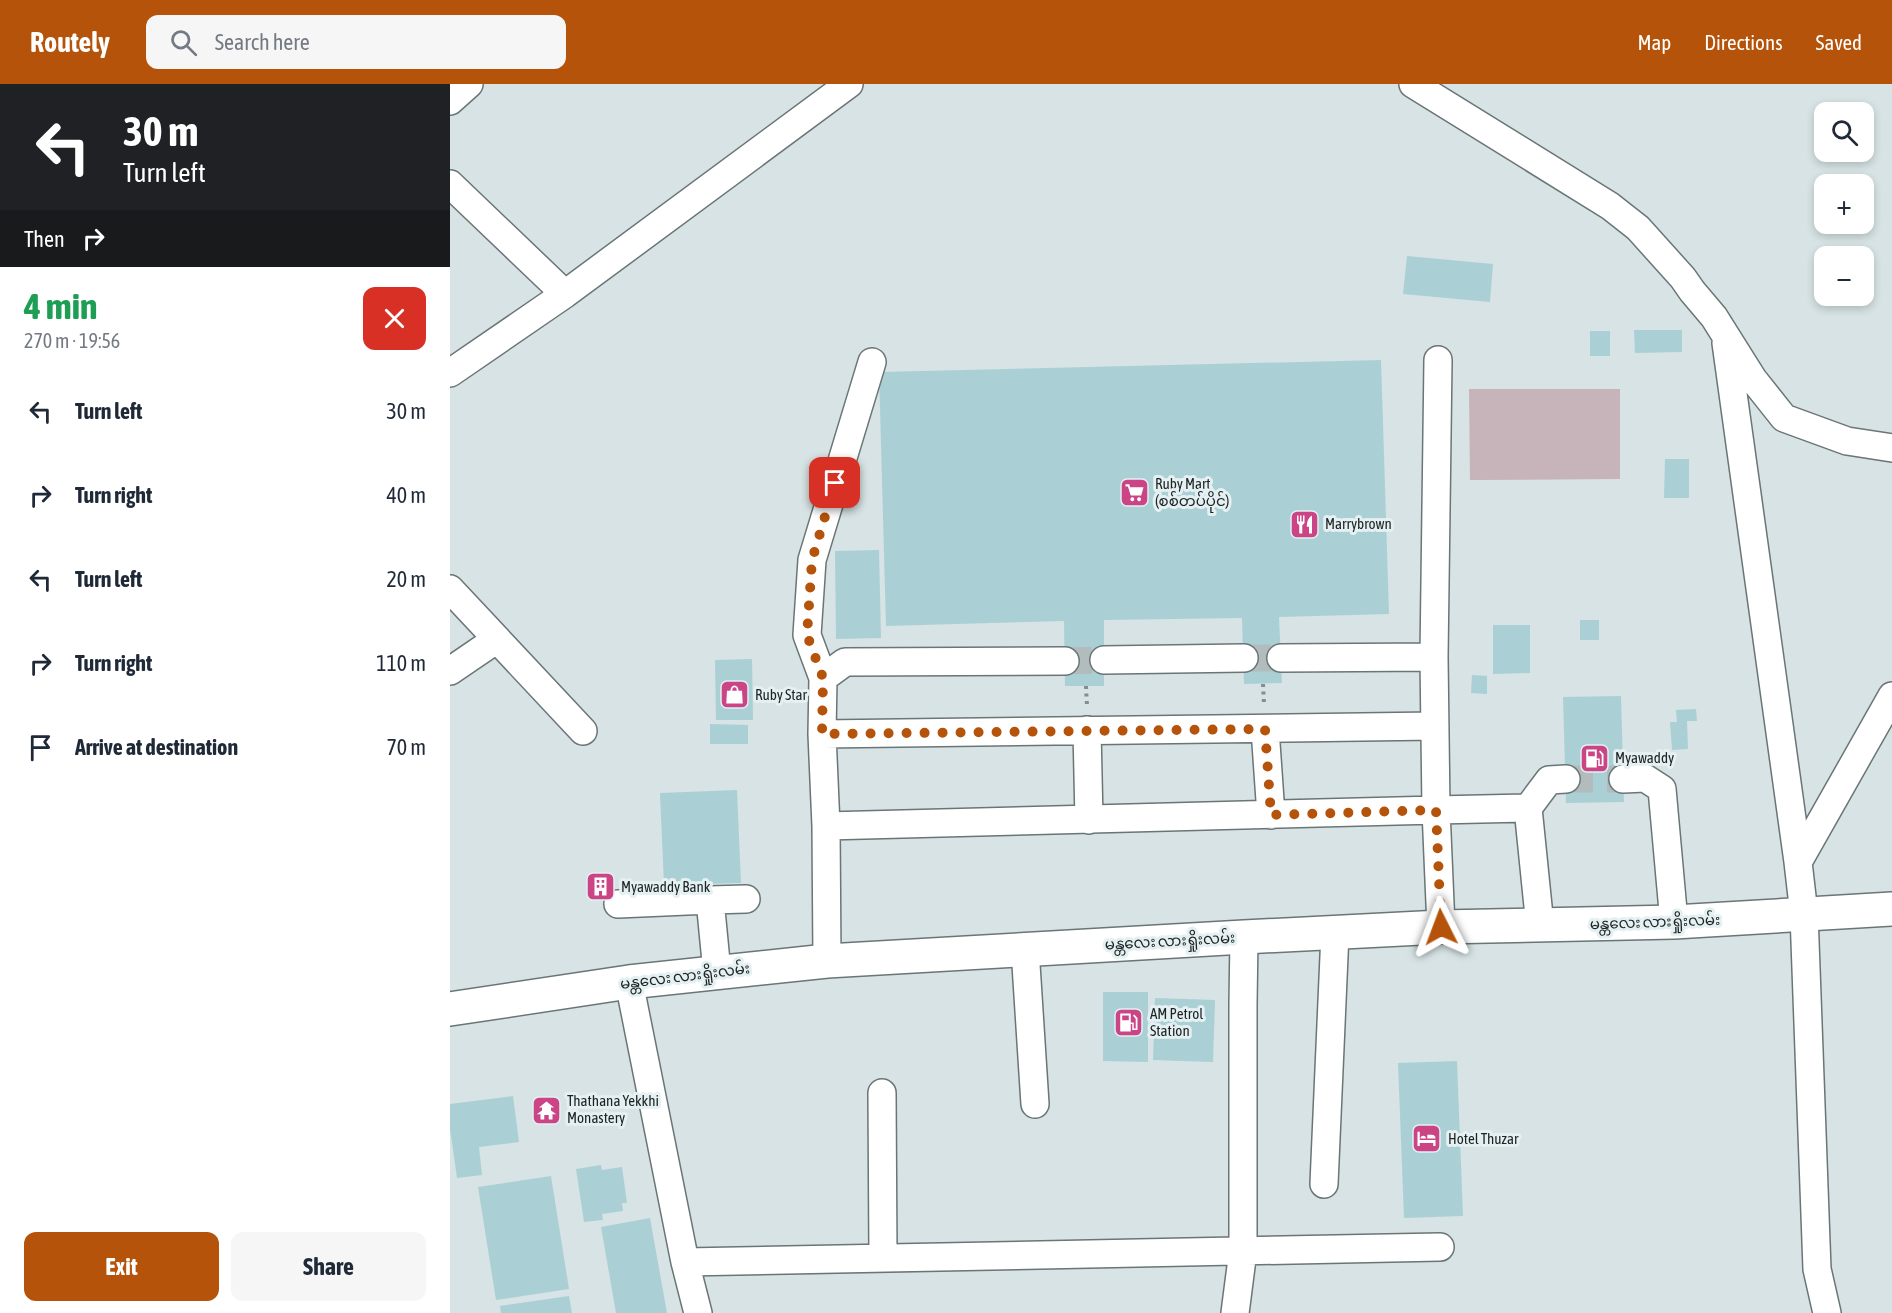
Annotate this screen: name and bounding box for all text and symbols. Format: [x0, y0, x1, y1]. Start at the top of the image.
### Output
search box [146, 15, 566, 69]
text: Routely [30, 26, 110, 58]
icon: search [167, 26, 200, 59]
text: Search here [215, 29, 310, 55]
text: Map [1637, 30, 1671, 54]
text: Directions [1704, 30, 1783, 54]
text: Saved [1816, 30, 1862, 54]
map controls [1814, 102, 1874, 306]
button: search [1814, 102, 1874, 162]
text: 30 m [123, 107, 198, 155]
icon: left [24, 108, 102, 186]
text: Turn left [123, 157, 206, 188]
button: + [1814, 174, 1874, 234]
icon: right [77, 222, 110, 255]
text: Then [24, 226, 65, 252]
button: − [1814, 246, 1874, 306]
text: 4 min [24, 285, 98, 327]
button: close [363, 287, 426, 350]
text: 270 m · 19:56 [24, 329, 120, 352]
icon: left [24, 395, 57, 428]
text: Turn left [75, 398, 142, 424]
text: 30 m [386, 398, 426, 424]
pin [809, 457, 860, 508]
icon: arrive [818, 466, 851, 499]
place label: Ruby Mart (စစ်တပ်ပိုင်) [1155, 475, 1229, 513]
supermarket icon: Ruby Mart (စစ်တပ်ပိုင်) [1118, 477, 1150, 509]
icon: right [24, 479, 57, 512]
text: Turn right [75, 482, 152, 508]
text: 40 m [386, 482, 426, 508]
restaurant icon: Marrybrown [1288, 508, 1320, 540]
place label: Marrybrown [1325, 515, 1392, 532]
icon: left [24, 563, 57, 596]
text: Turn left [75, 566, 142, 592]
text: 20 m [386, 566, 426, 592]
icon: right [24, 647, 57, 680]
text: Turn right [75, 650, 152, 676]
text: 110 m [376, 650, 426, 676]
shop icon: Ruby Star [718, 679, 750, 711]
place label: Ruby Star [755, 686, 808, 703]
icon: arrive [24, 731, 57, 764]
text: Arrive at destination [75, 734, 238, 760]
text: 70 m [386, 734, 426, 760]
fuel station icon: Myawaddy [1578, 742, 1610, 774]
place label: Myawaddy [1615, 749, 1674, 766]
building icon: Myawaddy Bank [584, 871, 616, 903]
place label: Myawaddy Bank [621, 878, 711, 895]
position arrow [1409, 895, 1473, 959]
street label: မန္တလေး လားရှိုးလမ်း [1589, 910, 1721, 936]
street label: မန္တလေး လားရှိုးလမ်း [1104, 928, 1236, 956]
street label: မန္တလေး လားရှိုးလမ်း [619, 958, 751, 996]
place label: AM Petrol Station [1150, 1005, 1203, 1039]
fuel station icon: AM Petrol Station [1113, 1007, 1145, 1039]
place label: Thathana Yekkhi Monastery [567, 1092, 659, 1126]
temple icon: Thathana Yekkhi Monastery [530, 1094, 562, 1126]
hotel icon: Hotel Thuzar [1411, 1123, 1443, 1155]
place label: Hotel Thuzar [1448, 1130, 1519, 1147]
button: Exit [24, 1232, 219, 1301]
button: Share [231, 1232, 426, 1301]

